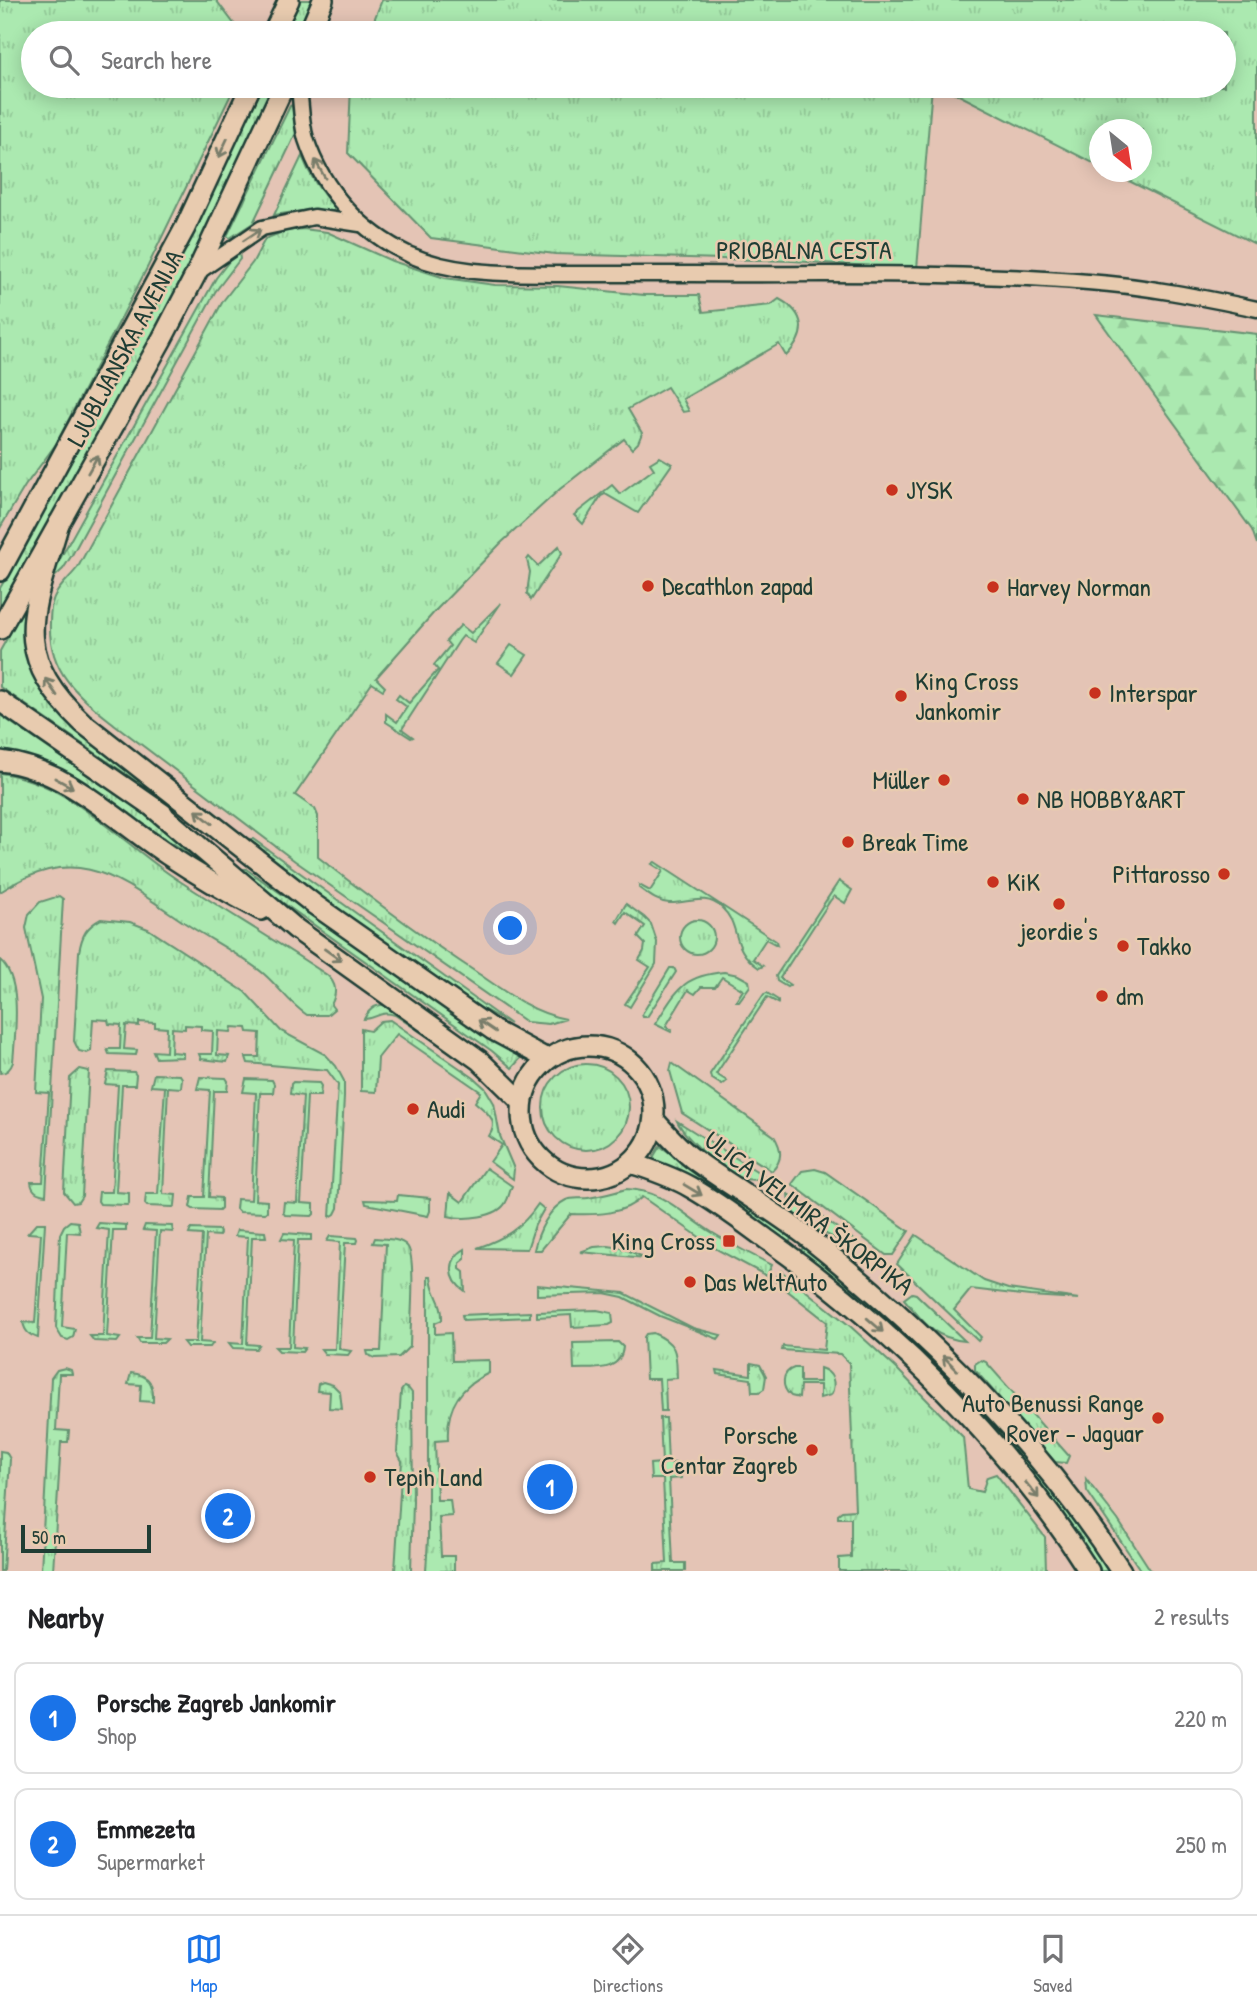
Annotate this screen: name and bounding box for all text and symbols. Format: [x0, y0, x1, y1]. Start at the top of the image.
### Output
search box [21, 21, 1236, 98]
icon: search [45, 41, 83, 79]
text: Search here [101, 42, 212, 77]
north arrow [1089, 119, 1152, 182]
one-way arrow [215, 137, 229, 158]
one-way arrow [313, 159, 327, 179]
one-way arrow [242, 228, 261, 242]
street label: PRIOBALNA CESTA [716, 232, 892, 267]
street label: LJUBLJANSKA AVENIJA [58, 243, 191, 452]
one-way arrow [87, 454, 100, 475]
place label: JYSK [906, 472, 953, 507]
marker: JYSK [884, 482, 900, 498]
place label: Decathlon zapad [662, 568, 813, 603]
place label: Harvey Norman [1007, 569, 1151, 604]
marker: Decathlon zapad [640, 578, 656, 594]
marker: Harvey Norman [985, 579, 1001, 595]
place label: King Cross Jankomir [915, 663, 1018, 728]
place label: Interspar [1109, 675, 1198, 710]
one-way arrow [44, 678, 58, 697]
marker: Interspar [1087, 685, 1103, 701]
marker: King Cross Jankomir [893, 688, 909, 704]
place label: Müller [873, 762, 930, 797]
marker: Müller [936, 772, 952, 788]
one-way arrow [53, 777, 74, 790]
place label: NB HOBBY&ART [1037, 781, 1186, 816]
marker: NB HOBBY&ART [1015, 791, 1031, 807]
one-way arrow [195, 809, 213, 824]
place label: Break Time [862, 824, 969, 859]
marker: Break Time [840, 834, 856, 850]
place label: Pittarosso [1113, 856, 1210, 891]
place label: KiK [1007, 864, 1040, 899]
marker: Pittarosso [1216, 866, 1232, 882]
marker: KiK [985, 874, 1001, 890]
marker: jeordie's [1051, 896, 1067, 912]
your location [493, 911, 527, 945]
place label: jeordie's [1017, 913, 1098, 948]
place label: Takko [1137, 928, 1191, 963]
marker: Takko [1115, 938, 1131, 954]
one-way arrow [323, 948, 342, 962]
place label: dm [1116, 978, 1144, 1013]
marker: dm [1094, 988, 1110, 1004]
one-way arrow [478, 1019, 498, 1033]
place label: Audi [427, 1091, 466, 1126]
marker: Audi [405, 1101, 421, 1117]
street label: ULICA VELIMIRA ŠKORPIKA [697, 1122, 921, 1303]
one-way arrow [683, 1183, 703, 1197]
place label: King Cross [612, 1223, 715, 1258]
marker: King Cross [721, 1233, 737, 1249]
place label: Das WeltAuto [704, 1264, 827, 1299]
marker: Das WeltAuto [682, 1274, 698, 1290]
one-way arrow [866, 1317, 884, 1333]
one-way arrow [942, 1355, 959, 1372]
place label: Auto Benussi Range Rover - Jaguar [962, 1385, 1144, 1450]
marker: Auto Benussi Range Rover - Jaguar [1150, 1410, 1166, 1426]
place label: Porsche Centar Zagreb [661, 1417, 798, 1482]
marker: Porsche Centar Zagreb [804, 1442, 820, 1458]
place label: Tepih Land [384, 1459, 482, 1494]
pin: 1 [527, 1461, 573, 1513]
marker: Tepih Land [362, 1469, 378, 1485]
one-way arrow [1024, 1481, 1039, 1499]
pin: 2 [205, 1490, 251, 1542]
scale bar [21, 1522, 150, 1554]
text: 50 m [32, 1524, 66, 1550]
text: Nearby [28, 1597, 104, 1637]
text: 2 results [1154, 1601, 1229, 1632]
text: Porsche Zagreb Jankomir [97, 1685, 336, 1720]
text: 1 [49, 1703, 57, 1734]
text: 220 m [1174, 1703, 1227, 1734]
text: Shop [97, 1720, 136, 1751]
text: Emmezeta [97, 1811, 195, 1846]
text: 2 [48, 1829, 58, 1860]
text: 250 m [1175, 1829, 1227, 1860]
text: Supermarket [97, 1846, 205, 1877]
tab: Map [185, 1930, 223, 1998]
tab: Directions [593, 1930, 663, 1998]
tab: Saved [1033, 1930, 1072, 1998]

